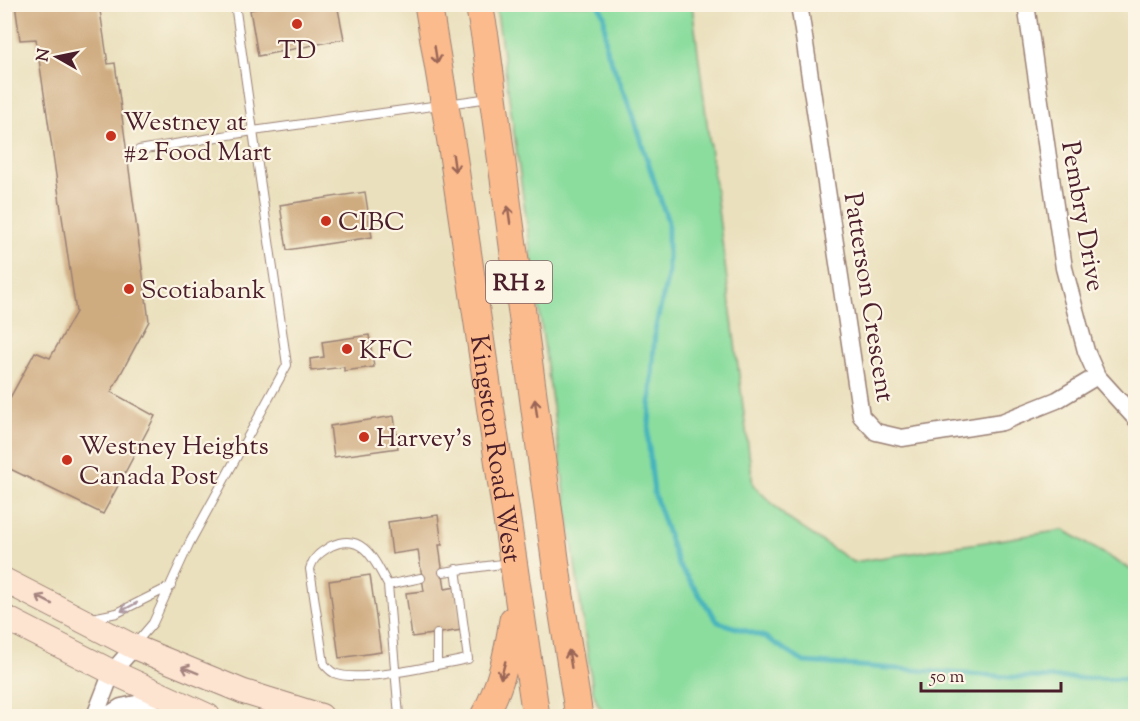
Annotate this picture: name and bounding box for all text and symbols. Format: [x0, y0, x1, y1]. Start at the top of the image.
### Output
marker: TD [290, 17, 304, 31]
north arrow [27, 27, 87, 87]
place label: TD [278, 33, 316, 70]
one-way arrow [431, 44, 442, 64]
text: N [32, 47, 57, 63]
place label: Westney at #2 Food Mart [123, 105, 272, 172]
marker: Westney at #2 Food Mart [104, 129, 118, 143]
street label: Pembry Drive [1050, 138, 1113, 294]
one-way arrow [448, 152, 459, 172]
street label: Patterson Crescent [833, 190, 902, 405]
place label: CIBC [338, 205, 405, 242]
one-way arrow [504, 206, 515, 225]
marker: CIBC [319, 214, 333, 228]
road number: RH 2 [486, 261, 552, 303]
place label: Scotiabank [141, 273, 266, 310]
marker: Scotiabank [122, 282, 136, 296]
place label: KFC [359, 333, 413, 370]
street label: Kingston Road West [459, 333, 529, 566]
marker: KFC [340, 342, 354, 356]
one-way arrow [530, 399, 541, 419]
place label: Harvey's [376, 421, 472, 458]
place label: Westney Heights Canada Post [79, 429, 269, 496]
marker: Harvey's [357, 430, 371, 444]
marker: Westney Heights Canada Post [60, 453, 74, 467]
one-way arrow [36, 594, 54, 606]
one-way arrow [120, 602, 138, 613]
one-way arrow [564, 649, 575, 669]
scale bar [921, 655, 1060, 693]
one-way arrow [496, 660, 508, 679]
one-way arrow [181, 664, 200, 675]
text: 50 m [929, 665, 965, 691]

